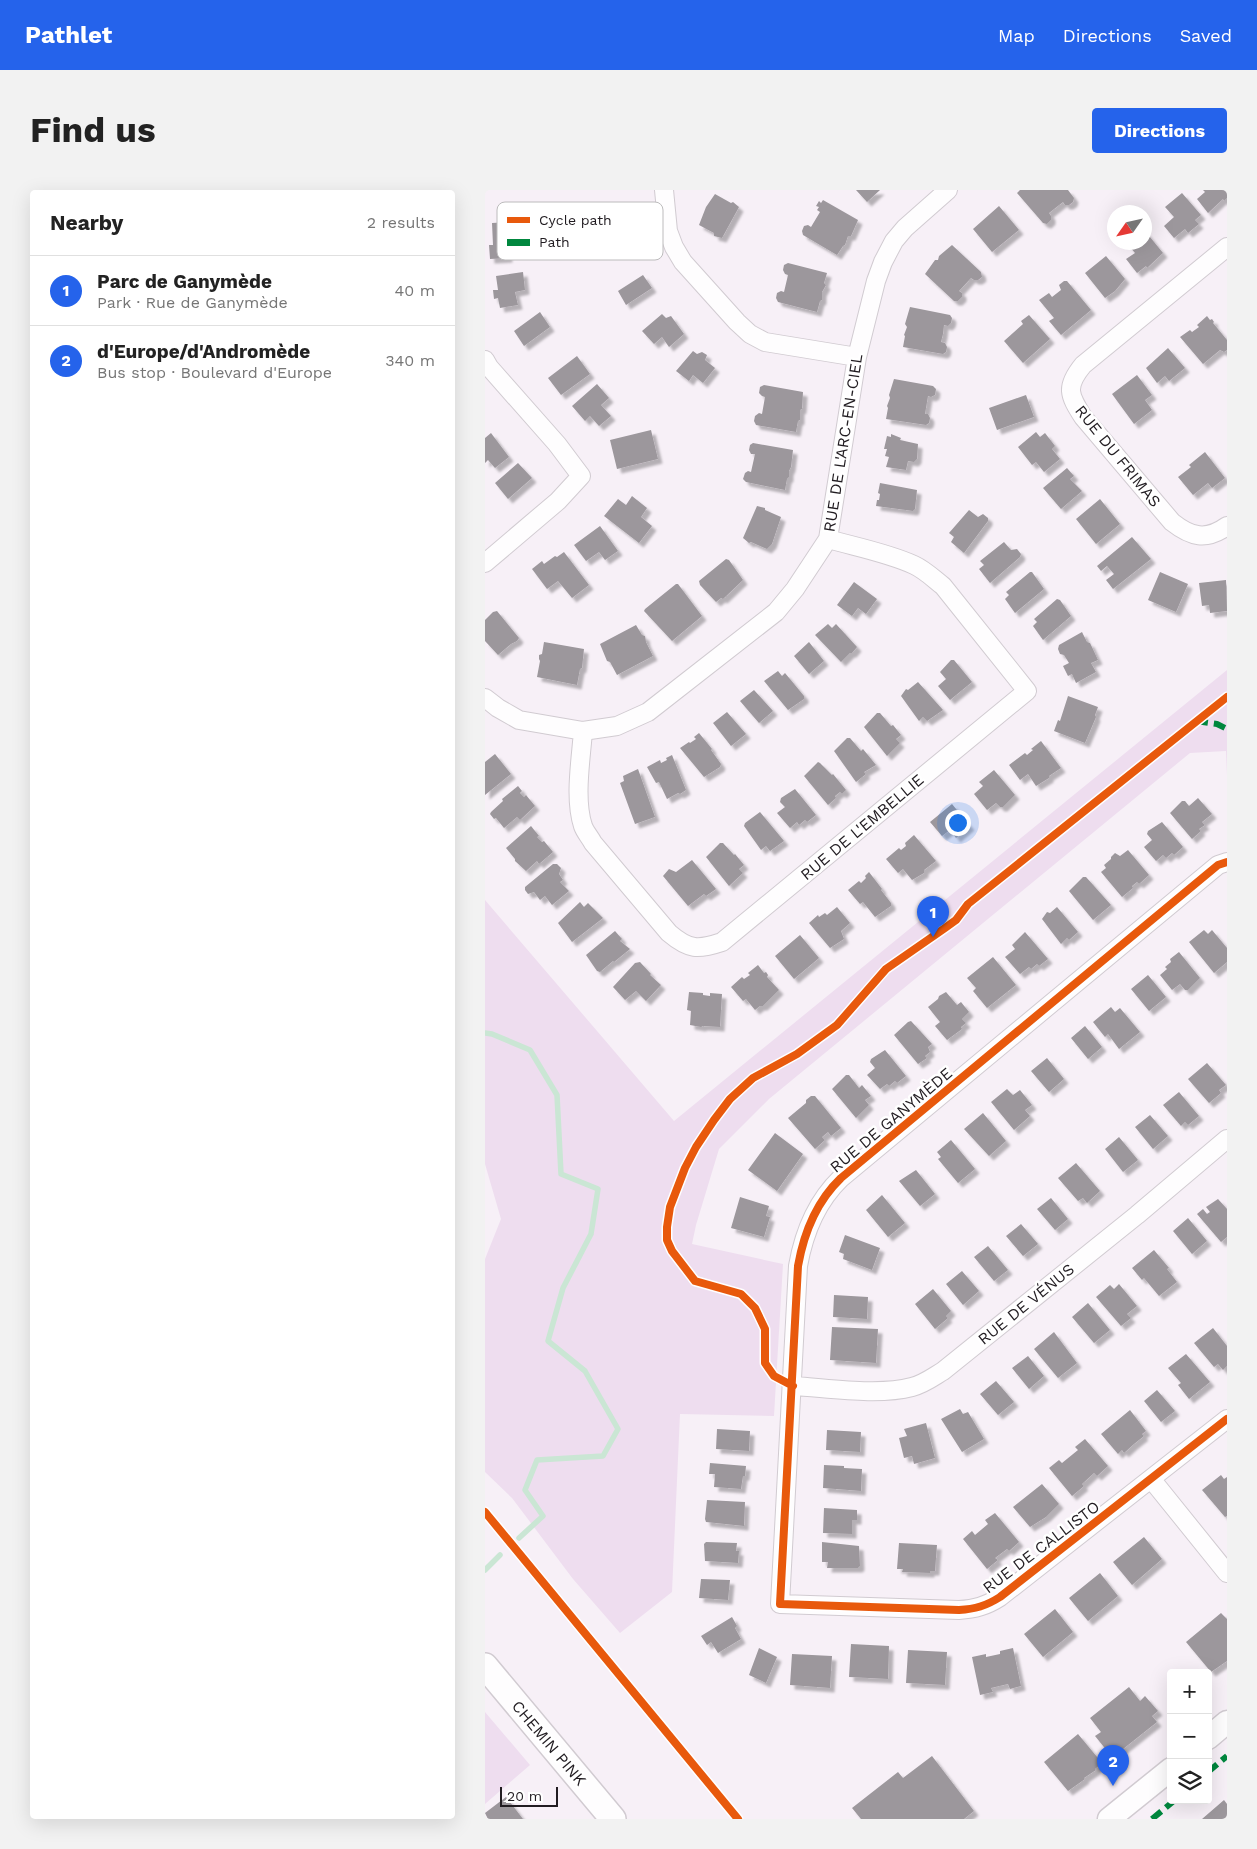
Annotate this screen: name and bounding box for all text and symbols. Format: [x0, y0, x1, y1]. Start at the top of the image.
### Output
text: Pathlet [25, 21, 112, 49]
text: Map [998, 25, 1035, 46]
text: Directions [1063, 25, 1152, 46]
text: Saved [1180, 25, 1232, 46]
button: Directions [1092, 108, 1227, 153]
text: Find us [30, 109, 156, 151]
legend [497, 202, 663, 260]
north arrow [1107, 205, 1152, 250]
text: Nearby [50, 210, 123, 235]
text: Cycle path [539, 212, 612, 228]
text: 2 results [367, 213, 435, 232]
text: Path [539, 234, 570, 250]
text: Parc de Ganymède [97, 270, 272, 293]
text: 1 [63, 281, 69, 300]
text: 40 m [395, 281, 435, 300]
text: Park · Rue de Ganymède [97, 293, 288, 312]
text: d'Europe/d'Andromède [97, 340, 310, 363]
text: 2 [61, 351, 71, 370]
text: 340 m [385, 351, 435, 370]
street label: RUE DE L'ARC-EN-CIEL [820, 352, 867, 533]
text: Bus stop · Boulevard d'Europe [97, 363, 332, 382]
street label: RUE DU FRIMAS [1071, 401, 1165, 511]
street label: RUE DE L'EMBELLIE [797, 770, 927, 884]
your location [945, 810, 971, 836]
pin: 1 [917, 896, 949, 937]
street label: RUE DE GANYMÈDE [826, 1063, 956, 1177]
street label: RUE DE VÉNUS [974, 1259, 1078, 1349]
street label: RUE DE CALLISTO [979, 1497, 1103, 1597]
map controls [1167, 1669, 1212, 1804]
button: + [1167, 1669, 1212, 1714]
street label: CHEMIN PINK [508, 1697, 590, 1790]
button: − [1167, 1714, 1212, 1759]
pin: 2 [1097, 1745, 1129, 1786]
button: layers [1167, 1759, 1212, 1804]
scale bar [500, 1784, 557, 1807]
text: 20 m [507, 1788, 542, 1804]

